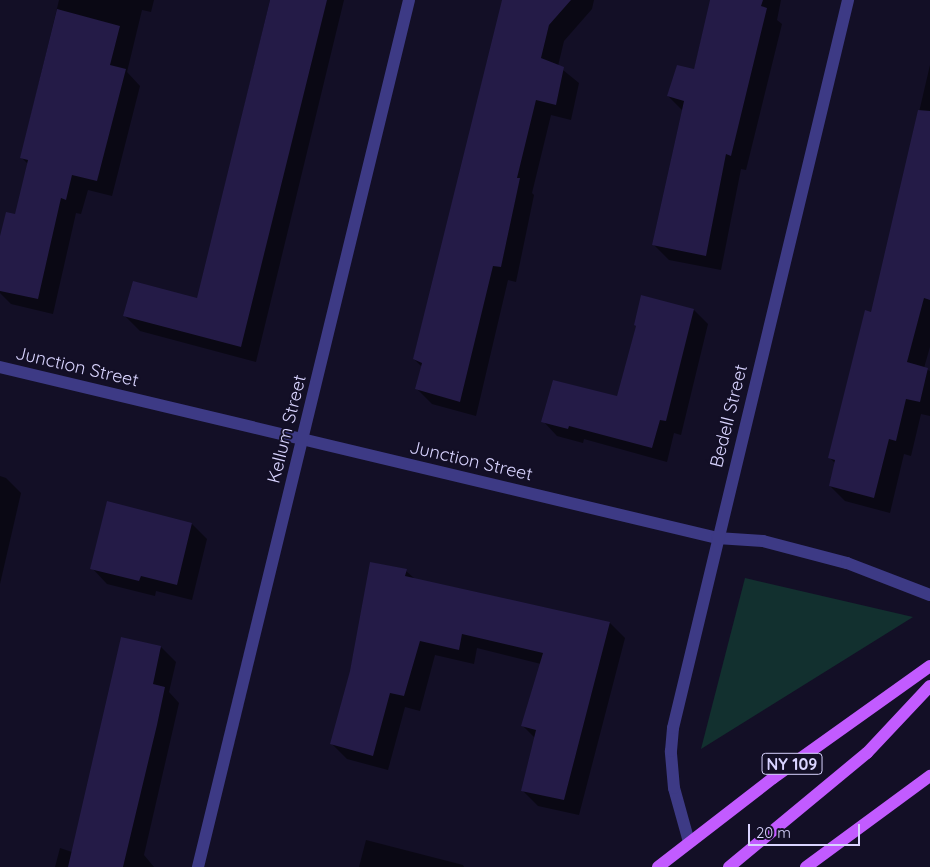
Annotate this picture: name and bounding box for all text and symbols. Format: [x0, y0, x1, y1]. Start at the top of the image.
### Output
street label: Junction Street [13, 342, 141, 392]
street label: Bedell Street [706, 362, 752, 470]
street label: Kellum Street [263, 373, 311, 485]
street label: Junction Street [407, 436, 535, 486]
road number: NY 109 [761, 751, 823, 778]
scale bar [750, 814, 862, 846]
text: 20 m [756, 823, 791, 842]

